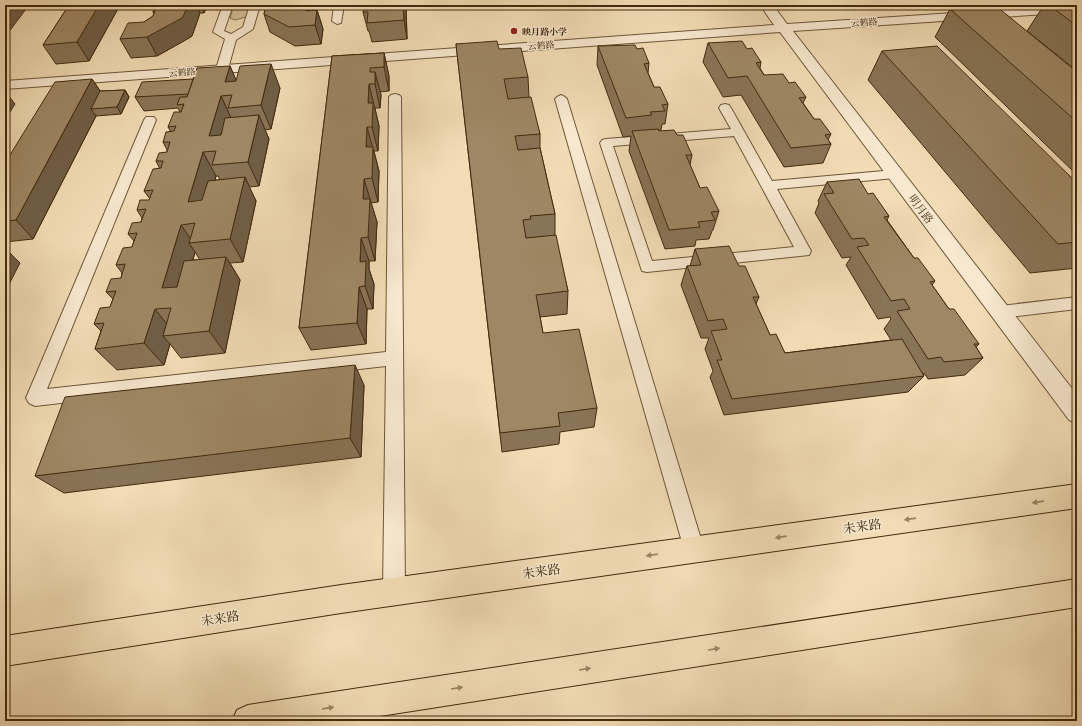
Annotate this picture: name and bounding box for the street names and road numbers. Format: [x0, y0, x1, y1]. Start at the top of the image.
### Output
street label: 云鹤路 [850, 16, 878, 28]
street label: 云鹤路 [527, 39, 555, 51]
street label: 云鹤路 [168, 66, 196, 78]
street label: 明月路 [905, 192, 937, 226]
street label: 未来路 [842, 515, 882, 537]
street label: 未来路 [521, 560, 561, 582]
street label: 未来路 [199, 607, 241, 629]

